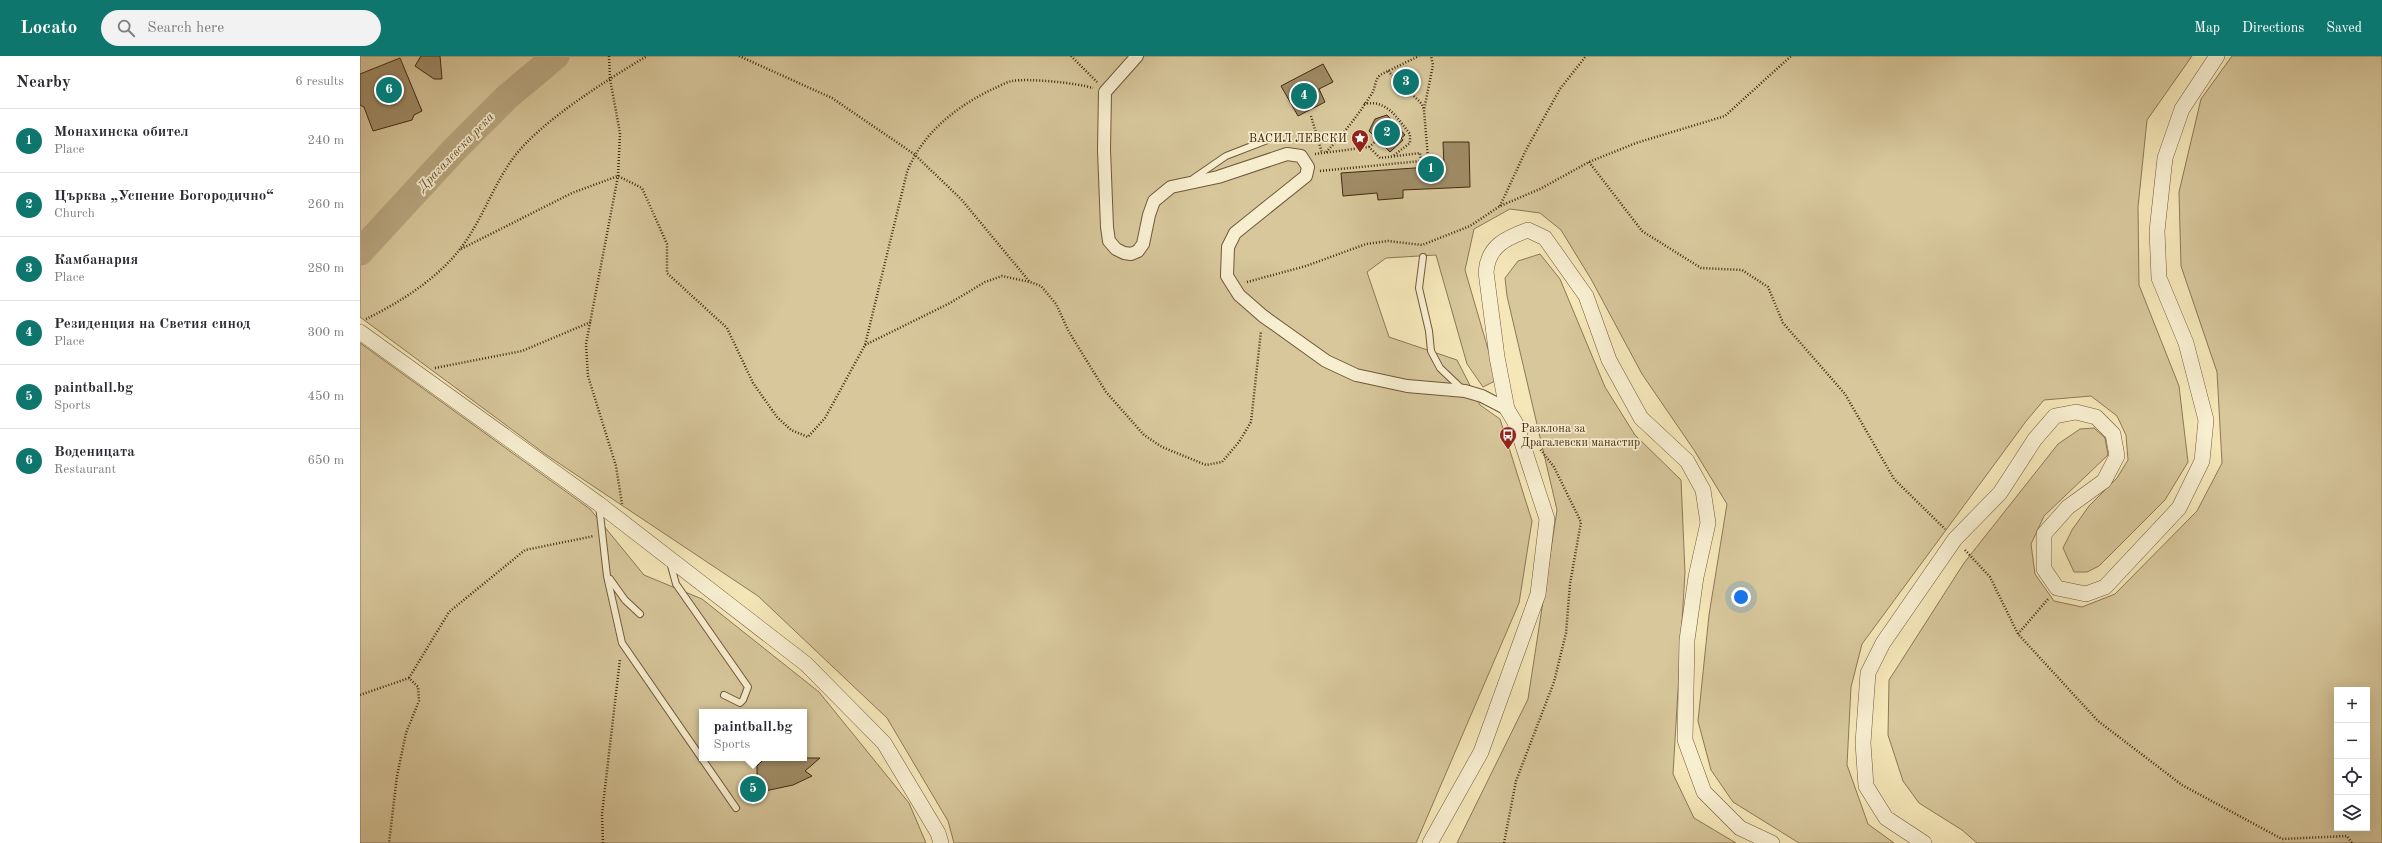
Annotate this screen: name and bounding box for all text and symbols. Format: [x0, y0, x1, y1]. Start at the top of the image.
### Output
search box [101, 10, 381, 46]
icon: search [115, 17, 137, 39]
text: Locato [20, 19, 77, 38]
text: Search here [147, 21, 224, 36]
text: Map [2194, 21, 2220, 35]
text: Directions [2242, 21, 2304, 35]
text: Saved [2326, 21, 2362, 35]
pin: 3 [1393, 67, 1419, 97]
text: Nearby [16, 74, 71, 91]
text: 6 results [295, 75, 344, 88]
pin: 6 [376, 75, 402, 105]
pin: 4 [1291, 81, 1317, 111]
water label: Драгалевска река [414, 110, 497, 195]
pin: 2 [1374, 118, 1400, 148]
text: Монахинска обител [54, 125, 189, 140]
place icon: ВАСИЛ ЛЕВСКИ [1350, 128, 1370, 153]
place label: ВАСИЛ ЛЕВСКИ [1249, 133, 1347, 145]
text: 1 [25, 134, 33, 147]
text: 240 m [307, 134, 344, 147]
text: Place [54, 143, 84, 156]
pin: 1 [1418, 154, 1444, 184]
text: Църква „Успение Богородично“ [54, 189, 274, 204]
text: 2 [25, 198, 33, 211]
text: 260 m [307, 198, 344, 211]
text: Church [54, 207, 95, 220]
text: Камбанария [54, 253, 138, 268]
text: 3 [25, 262, 33, 275]
text: 280 m [307, 262, 344, 275]
text: Place [54, 271, 84, 284]
text: Резиденция на Светия синод [54, 317, 251, 332]
text: 4 [25, 326, 33, 339]
text: 300 m [307, 326, 344, 339]
text: Place [54, 335, 84, 348]
text: paintball.bg [54, 381, 133, 396]
text: 5 [25, 390, 33, 403]
text: 450 m [307, 390, 344, 403]
text: Sports [54, 399, 91, 412]
place label: Разклона за Драгалевски манастир [1521, 423, 1640, 449]
bus stop icon: Разклона за Драгалевски манастир [1498, 425, 1518, 450]
text: Воденицата [54, 445, 135, 460]
text: 6 [25, 454, 33, 467]
text: 650 m [307, 454, 344, 467]
text: Restaurant [54, 463, 116, 476]
your location [1731, 587, 1751, 607]
map controls [2334, 687, 2370, 831]
button: + [2334, 687, 2370, 723]
popup [699, 709, 807, 761]
text: paintball.bg [713, 720, 793, 735]
button: − [2334, 723, 2370, 759]
text: Sports [713, 738, 750, 751]
button: locate [2334, 759, 2370, 795]
pin: 5 [740, 774, 766, 804]
button: layers [2334, 795, 2370, 831]

